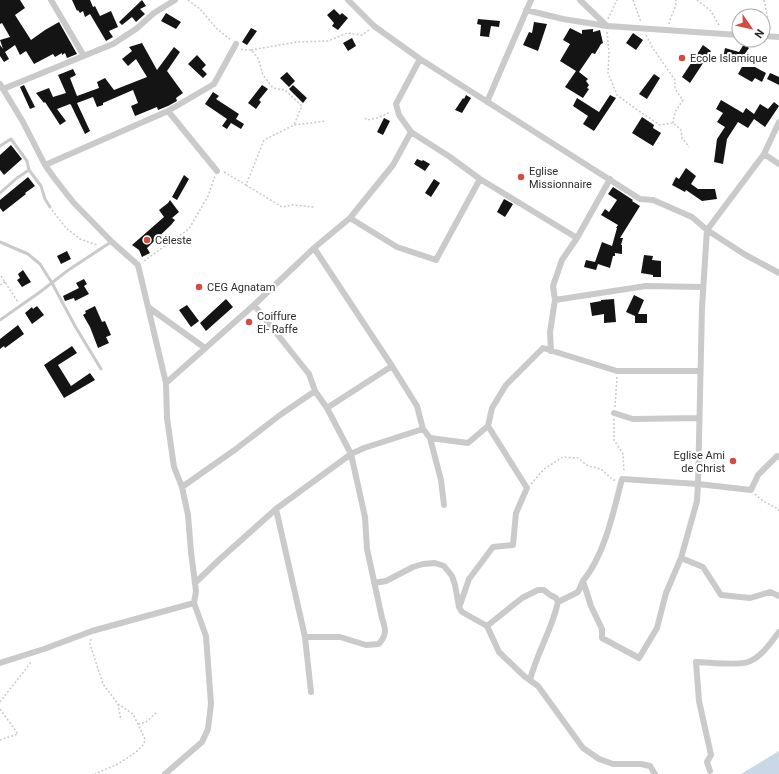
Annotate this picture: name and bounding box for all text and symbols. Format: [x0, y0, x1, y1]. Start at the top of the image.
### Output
north arrow [731, 8, 771, 48]
text: N [751, 26, 766, 40]
place label: Ecole Islamique [690, 52, 767, 65]
marker: Ecole Islamique [677, 53, 687, 63]
place label: Eglise Missionnaire [529, 165, 592, 191]
marker: Eglise Missionnaire [516, 172, 526, 182]
place label: Céleste [155, 234, 192, 247]
marker: Céleste [142, 235, 152, 245]
place label: CEG Agnatam [207, 281, 275, 294]
marker: CEG Agnatam [194, 282, 204, 292]
place label: Coiffure El- Raffe [257, 310, 298, 336]
marker: Coiffure El- Raffe [244, 317, 254, 327]
place label: Eglise Ami de Christ [674, 449, 725, 475]
marker: Eglise Ami de Christ [728, 456, 738, 466]

